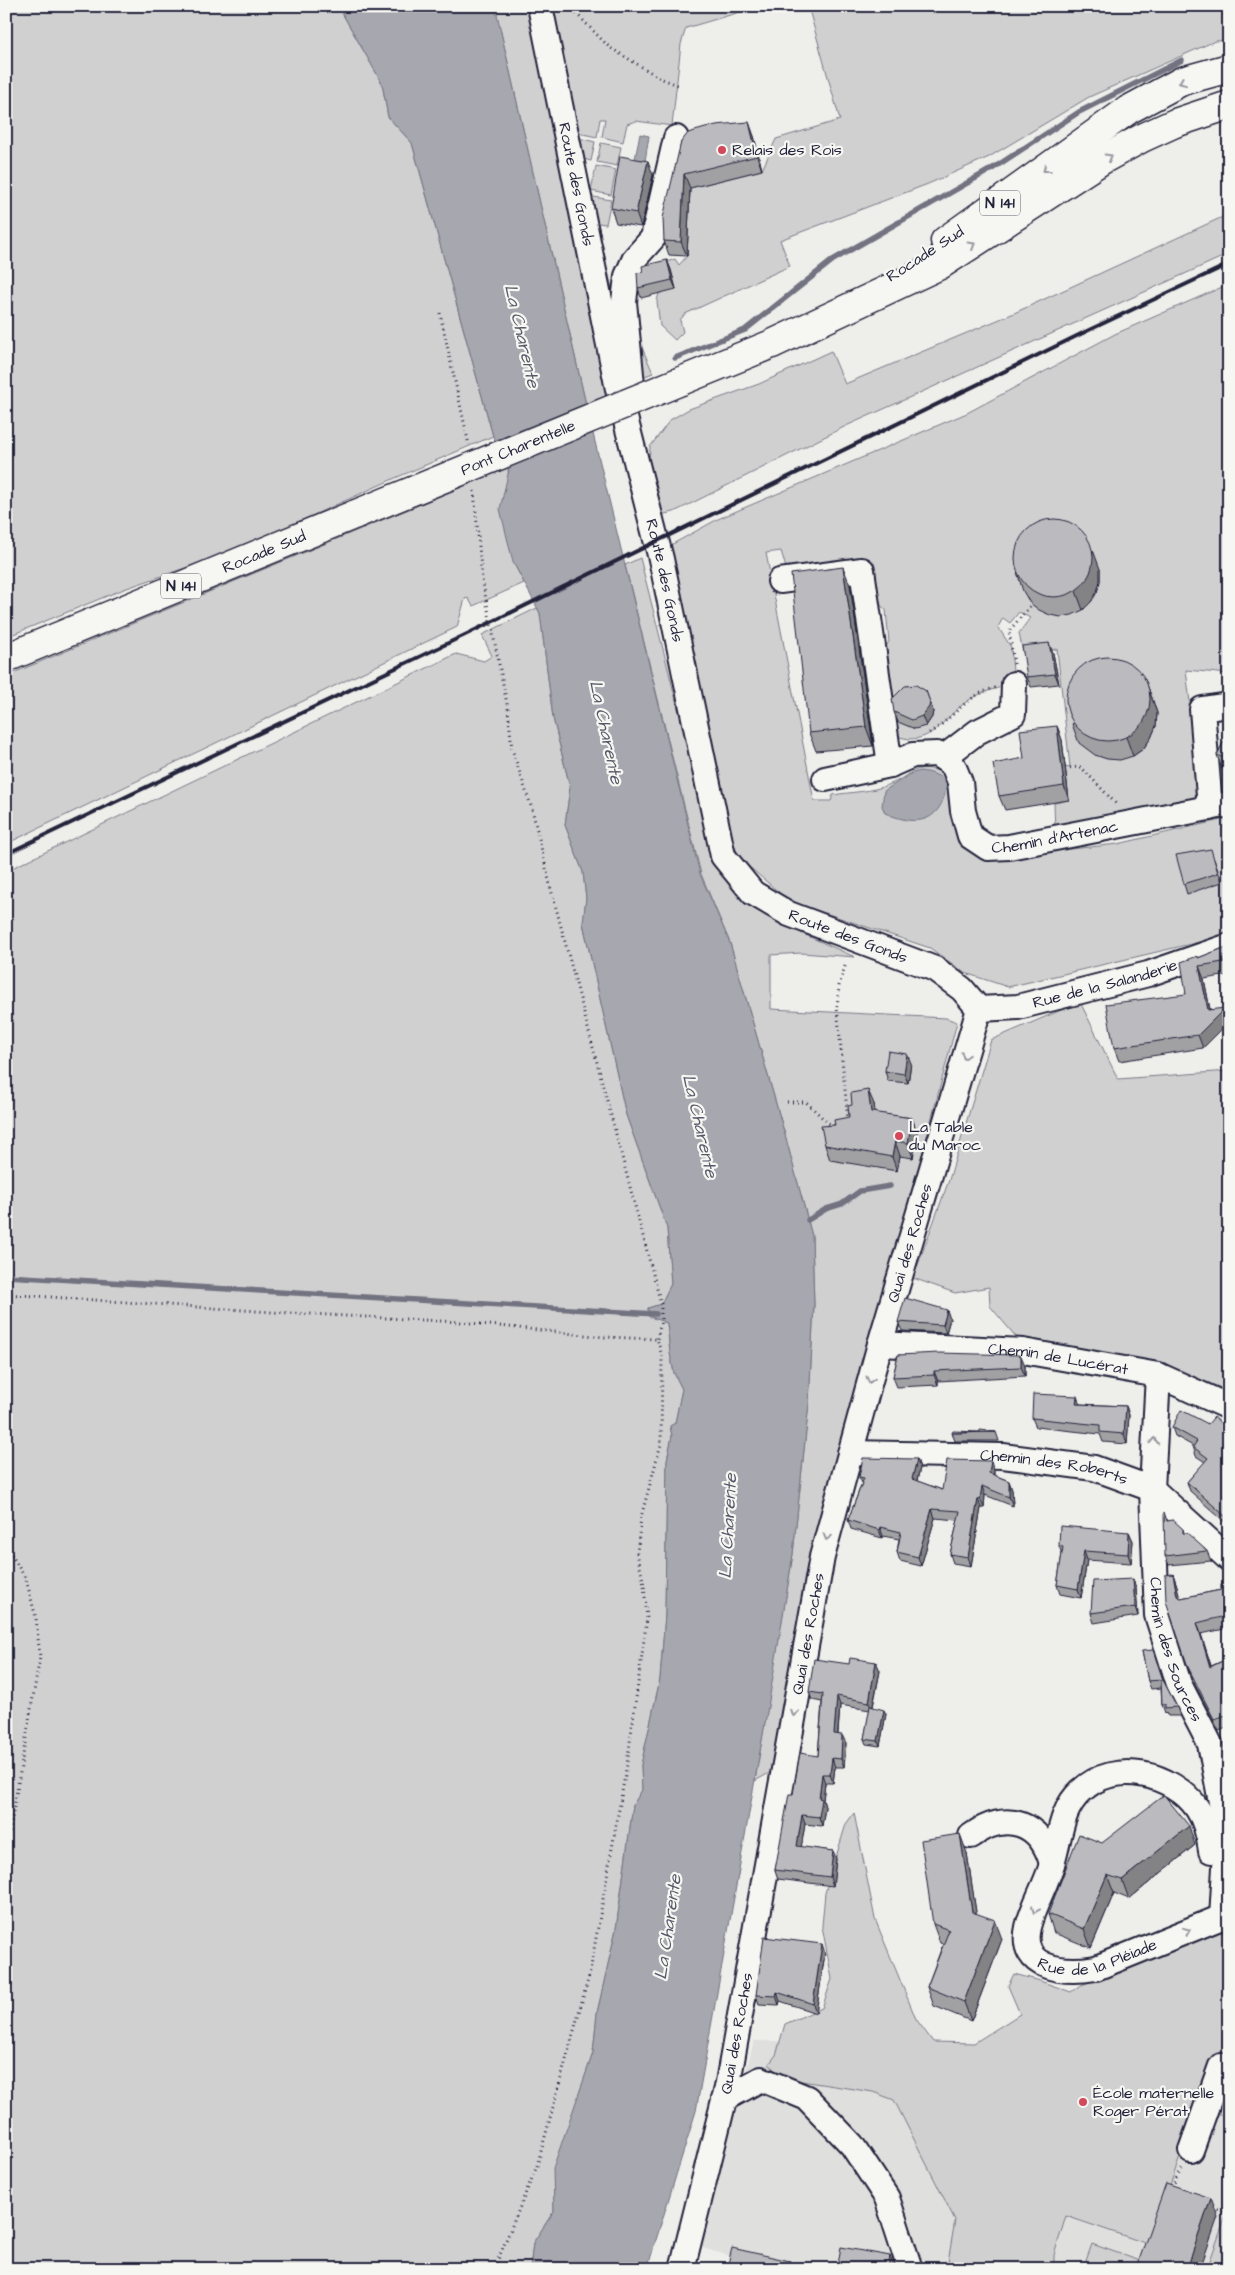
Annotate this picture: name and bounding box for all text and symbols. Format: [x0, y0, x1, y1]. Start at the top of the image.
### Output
one-way arrow [1178, 76, 1187, 86]
street label: Route des Gonds [553, 121, 600, 248]
place label: Relais des Rois [732, 139, 842, 161]
marker: Relais des Rois [716, 144, 728, 156]
one-way arrow [1103, 153, 1112, 163]
one-way arrow [1043, 164, 1052, 172]
road number: N 141 [980, 190, 1020, 216]
street label: Rocade Sud [882, 221, 968, 287]
one-way arrow [967, 242, 976, 251]
water label: La Charente [498, 282, 546, 391]
street label: Pont Charentelle [457, 414, 579, 481]
street label: Route des Gonds [640, 516, 689, 644]
street label: Rocade Sud [219, 525, 309, 579]
road number: N 141 [161, 574, 201, 598]
water label: La Charente [583, 678, 629, 787]
street label: Chemin d'Artenac [991, 815, 1120, 859]
street label: Route des Gonds [785, 904, 911, 969]
street label: Rue de la Salanderie [1030, 954, 1180, 1014]
one-way arrow [961, 1052, 971, 1060]
water label: La Charente [676, 1072, 724, 1181]
place label: La Table du Maroc [909, 1116, 981, 1156]
marker: La Table du Maroc [893, 1130, 905, 1142]
street label: Quai des Roches [882, 1181, 938, 1305]
street label: Chemin de Lucérat [987, 1338, 1131, 1381]
one-way arrow [865, 1375, 876, 1384]
one-way arrow [1149, 1436, 1160, 1444]
street label: Chemin des Roberts [980, 1445, 1131, 1490]
water label: La Charente [713, 1471, 743, 1579]
one-way arrow [823, 1532, 833, 1540]
street label: Quai des Roches [787, 1571, 830, 1696]
street label: Chemin des Sources [1145, 1577, 1208, 1726]
one-way arrow [789, 1709, 799, 1718]
water label: La Charente [648, 1872, 688, 1981]
one-way arrow [1031, 1905, 1041, 1914]
one-way arrow [1182, 1927, 1191, 1938]
street label: Rue de la Pléiade [1034, 1933, 1160, 1981]
street label: Quai des Roches [715, 1971, 758, 2096]
place label: École maternelle Roger Pérat [1093, 2082, 1214, 2123]
marker: École maternelle Roger Pérat [1077, 2096, 1089, 2108]

